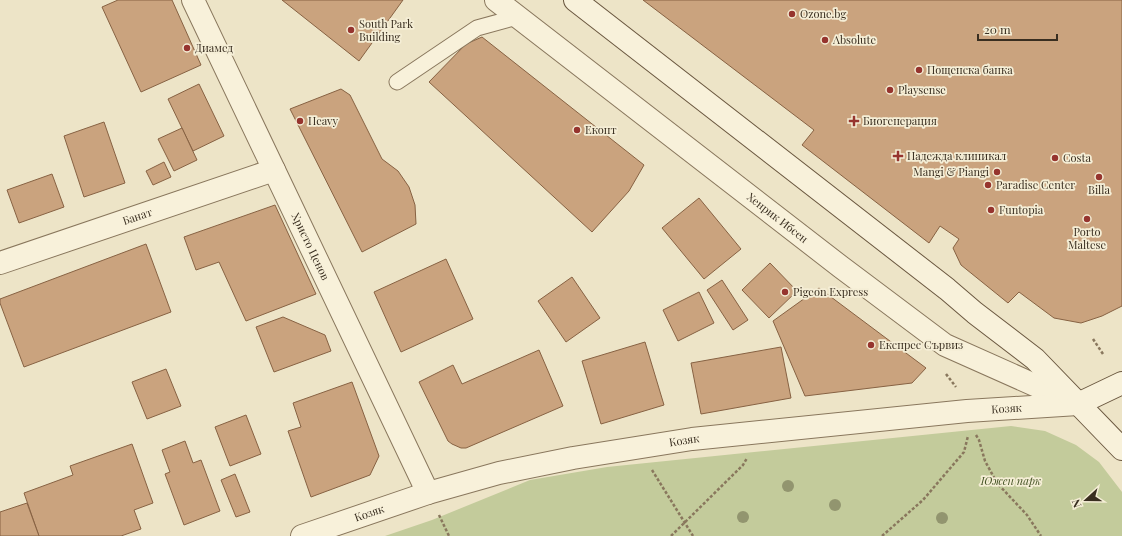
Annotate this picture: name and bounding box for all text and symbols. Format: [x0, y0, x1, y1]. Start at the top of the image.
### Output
place label: Ozone.bg [800, 6, 847, 21]
marker: Ozone.bg [787, 9, 797, 19]
place label: South Park Building [359, 16, 413, 44]
scale bar [978, 16, 1057, 42]
text: 20 m [984, 21, 1011, 37]
marker: South Park Building [346, 25, 356, 35]
place label: Absolute [832, 32, 876, 47]
marker: Absolute [820, 35, 830, 45]
place label: Диамед [195, 40, 233, 55]
marker: Диамед [182, 43, 192, 53]
place label: Пощенска банка [927, 62, 1013, 77]
marker: Пощенска банка [914, 65, 924, 75]
place label: Playsense [898, 82, 946, 97]
marker: Playsense [885, 85, 895, 95]
place label: Heavy [308, 113, 338, 128]
place label: Биогенерация [863, 113, 937, 128]
marker: Биогенерация [848, 115, 860, 127]
marker: Heavy [295, 116, 305, 126]
place label: Еконт [585, 122, 617, 137]
marker: Еконт [572, 125, 582, 135]
place label: Надежда клиникал [907, 148, 1006, 163]
marker: Надежда клиникал [892, 150, 904, 162]
place label: Costa [1063, 150, 1091, 165]
marker: Costa [1050, 153, 1060, 163]
place label: Mangi & Piangi [913, 164, 989, 179]
marker: Mangi & Piangi [992, 167, 1002, 177]
marker: Billa [1094, 172, 1104, 182]
place label: Paradise Center [996, 177, 1075, 192]
marker: Paradise Center [983, 180, 993, 190]
place label: Billa [1088, 182, 1110, 197]
street label: Хенрик Ибсен [744, 189, 812, 246]
place label: Funtopia [999, 202, 1044, 217]
street label: Банат [120, 204, 154, 228]
marker: Funtopia [986, 205, 996, 215]
street label: Христо Ценов [288, 210, 333, 282]
marker: Porto Maltese [1082, 214, 1092, 224]
place label: Porto Maltese [1068, 224, 1106, 252]
place label: Pigeon Express [793, 284, 868, 299]
marker: Pigeon Express [780, 287, 790, 297]
place label: Експрес Сървиз [879, 337, 963, 352]
marker: Експрес Сървиз [866, 340, 876, 350]
street label: Козяк [991, 400, 1023, 416]
street label: Козяк [668, 430, 701, 450]
park label: Южен парк [980, 473, 1041, 488]
north arrow [1066, 480, 1106, 520]
text: N [1068, 497, 1085, 510]
street label: Козяк [352, 500, 387, 525]

